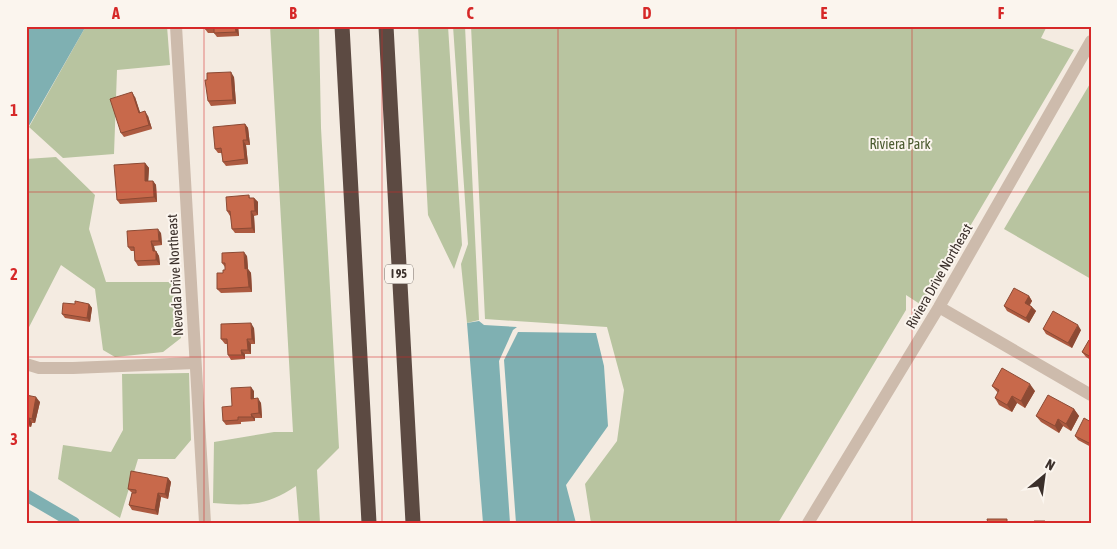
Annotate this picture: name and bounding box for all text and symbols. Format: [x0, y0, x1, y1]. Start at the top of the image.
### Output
text: A [111, 4, 120, 22]
text: B [289, 4, 297, 22]
text: C [466, 4, 474, 22]
text: D [643, 4, 652, 22]
text: E [821, 4, 828, 22]
text: F [998, 4, 1005, 22]
text: 1 [10, 101, 18, 119]
park label: Riviera Park [869, 136, 931, 152]
street label: Nevada Drive Northeast [164, 214, 186, 336]
street label: Riviera Drive Northeast [902, 221, 976, 331]
road number: I 95 [385, 264, 413, 284]
text: 2 [10, 265, 18, 283]
text: 3 [10, 430, 18, 448]
north arrow [1020, 452, 1070, 502]
text: N [1043, 456, 1058, 474]

